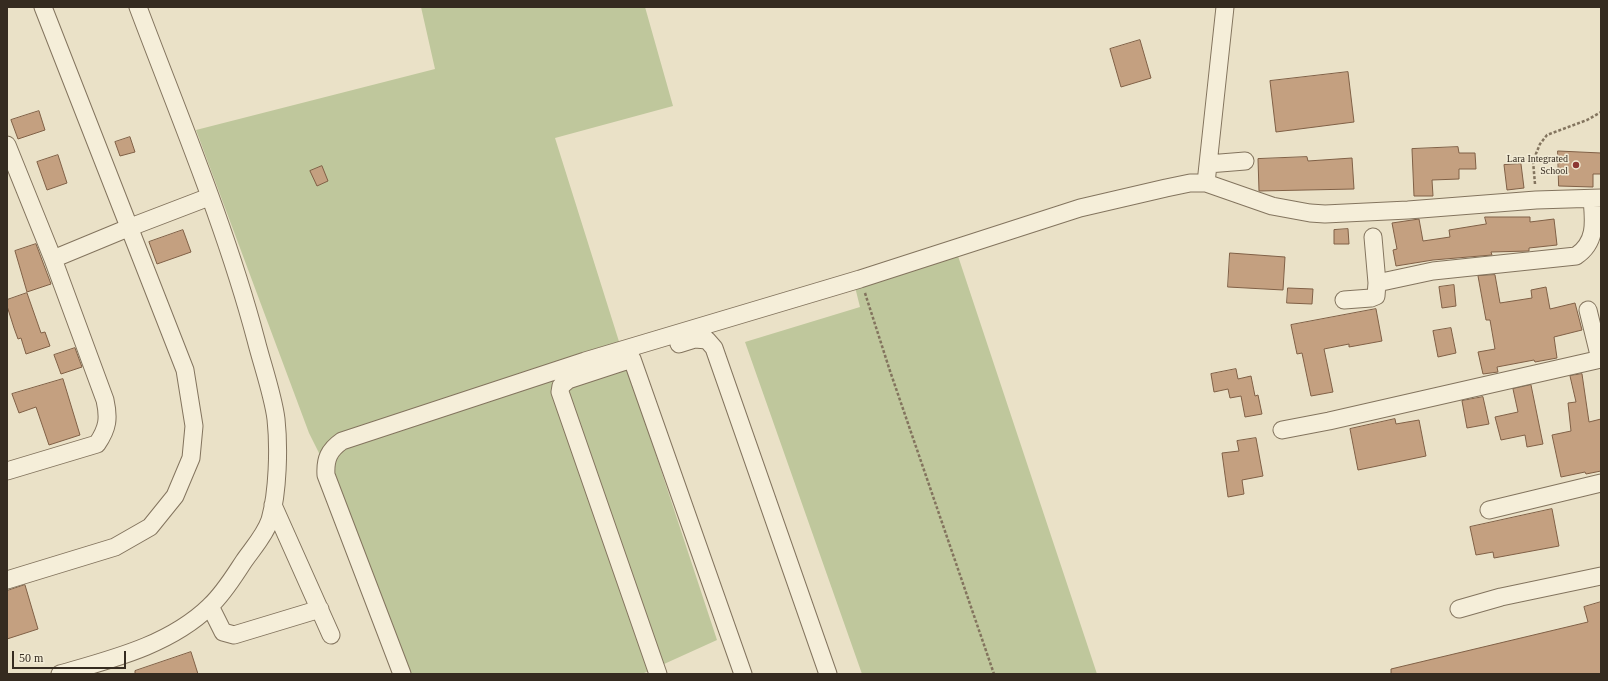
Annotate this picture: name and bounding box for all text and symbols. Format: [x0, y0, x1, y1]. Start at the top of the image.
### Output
place label: Lara Integrated School [1507, 153, 1568, 176]
marker: Lara Integrated School [1571, 160, 1581, 170]
scale bar [14, 643, 128, 669]
text: 50 m [19, 651, 43, 665]

